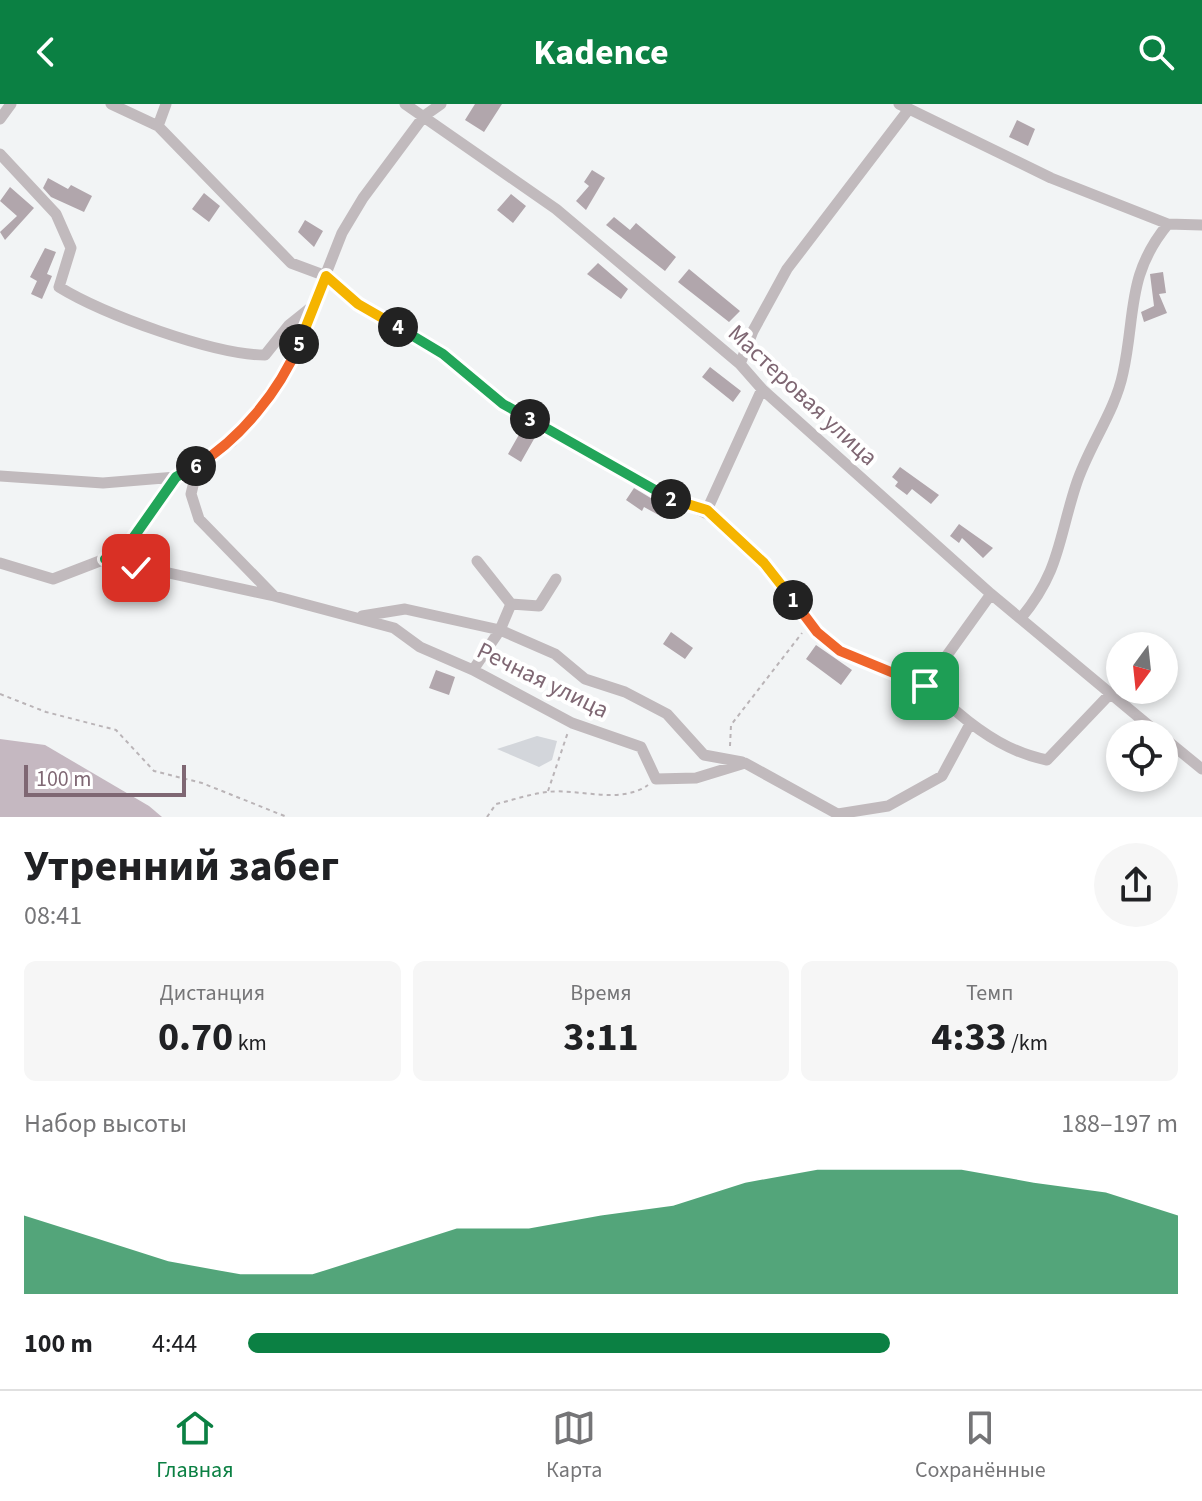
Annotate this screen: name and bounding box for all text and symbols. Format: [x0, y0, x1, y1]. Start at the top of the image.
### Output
text: Kadence [533, 27, 669, 78]
icon: back [24, 30, 68, 74]
icon: search [1134, 30, 1178, 74]
pin: 4 [378, 307, 418, 347]
text: 4 [392, 311, 404, 343]
street label: Мастеровая улица [720, 317, 885, 474]
pin: 5 [279, 324, 319, 364]
text: 5 [293, 328, 305, 360]
pin: 3 [510, 399, 550, 439]
text: 3 [524, 403, 536, 435]
pin: 6 [176, 446, 216, 486]
text: 6 [190, 450, 202, 482]
pin: 2 [651, 479, 691, 519]
text: 2 [665, 483, 677, 515]
pin [102, 534, 170, 602]
icon: check [114, 546, 158, 590]
pin: 1 [773, 580, 813, 620]
text: 1 [787, 584, 799, 616]
north arrow [1106, 632, 1178, 704]
map controls [1106, 632, 1178, 792]
street label: Речная улица [471, 633, 615, 727]
pin [891, 652, 959, 720]
icon: arrive [903, 664, 947, 708]
button: locate [1106, 720, 1178, 792]
scale bar [24, 761, 186, 797]
text: 100 m [36, 763, 91, 795]
text: Утренний забег [24, 835, 339, 898]
button: share [1094, 843, 1178, 927]
text: 08:41 [24, 897, 82, 934]
text: Дистанция [160, 977, 265, 1009]
text: Время [570, 977, 632, 1009]
text: Темп [966, 977, 1013, 1009]
text: 0.70 [158, 1009, 233, 1066]
text: 3:11 [563, 1009, 639, 1066]
text: 4:33 [931, 1009, 1007, 1066]
text: km [233, 1027, 267, 1059]
text: /km [1007, 1027, 1048, 1059]
text: Набор высоты [24, 1105, 187, 1142]
text: 188–197 m [1061, 1105, 1178, 1142]
text: 100 m [24, 1325, 93, 1362]
text: 4:44 [152, 1325, 197, 1362]
tab: Главная [156, 1406, 234, 1486]
tab: Карта [546, 1406, 602, 1486]
tab: Сохранённые [915, 1406, 1046, 1486]

